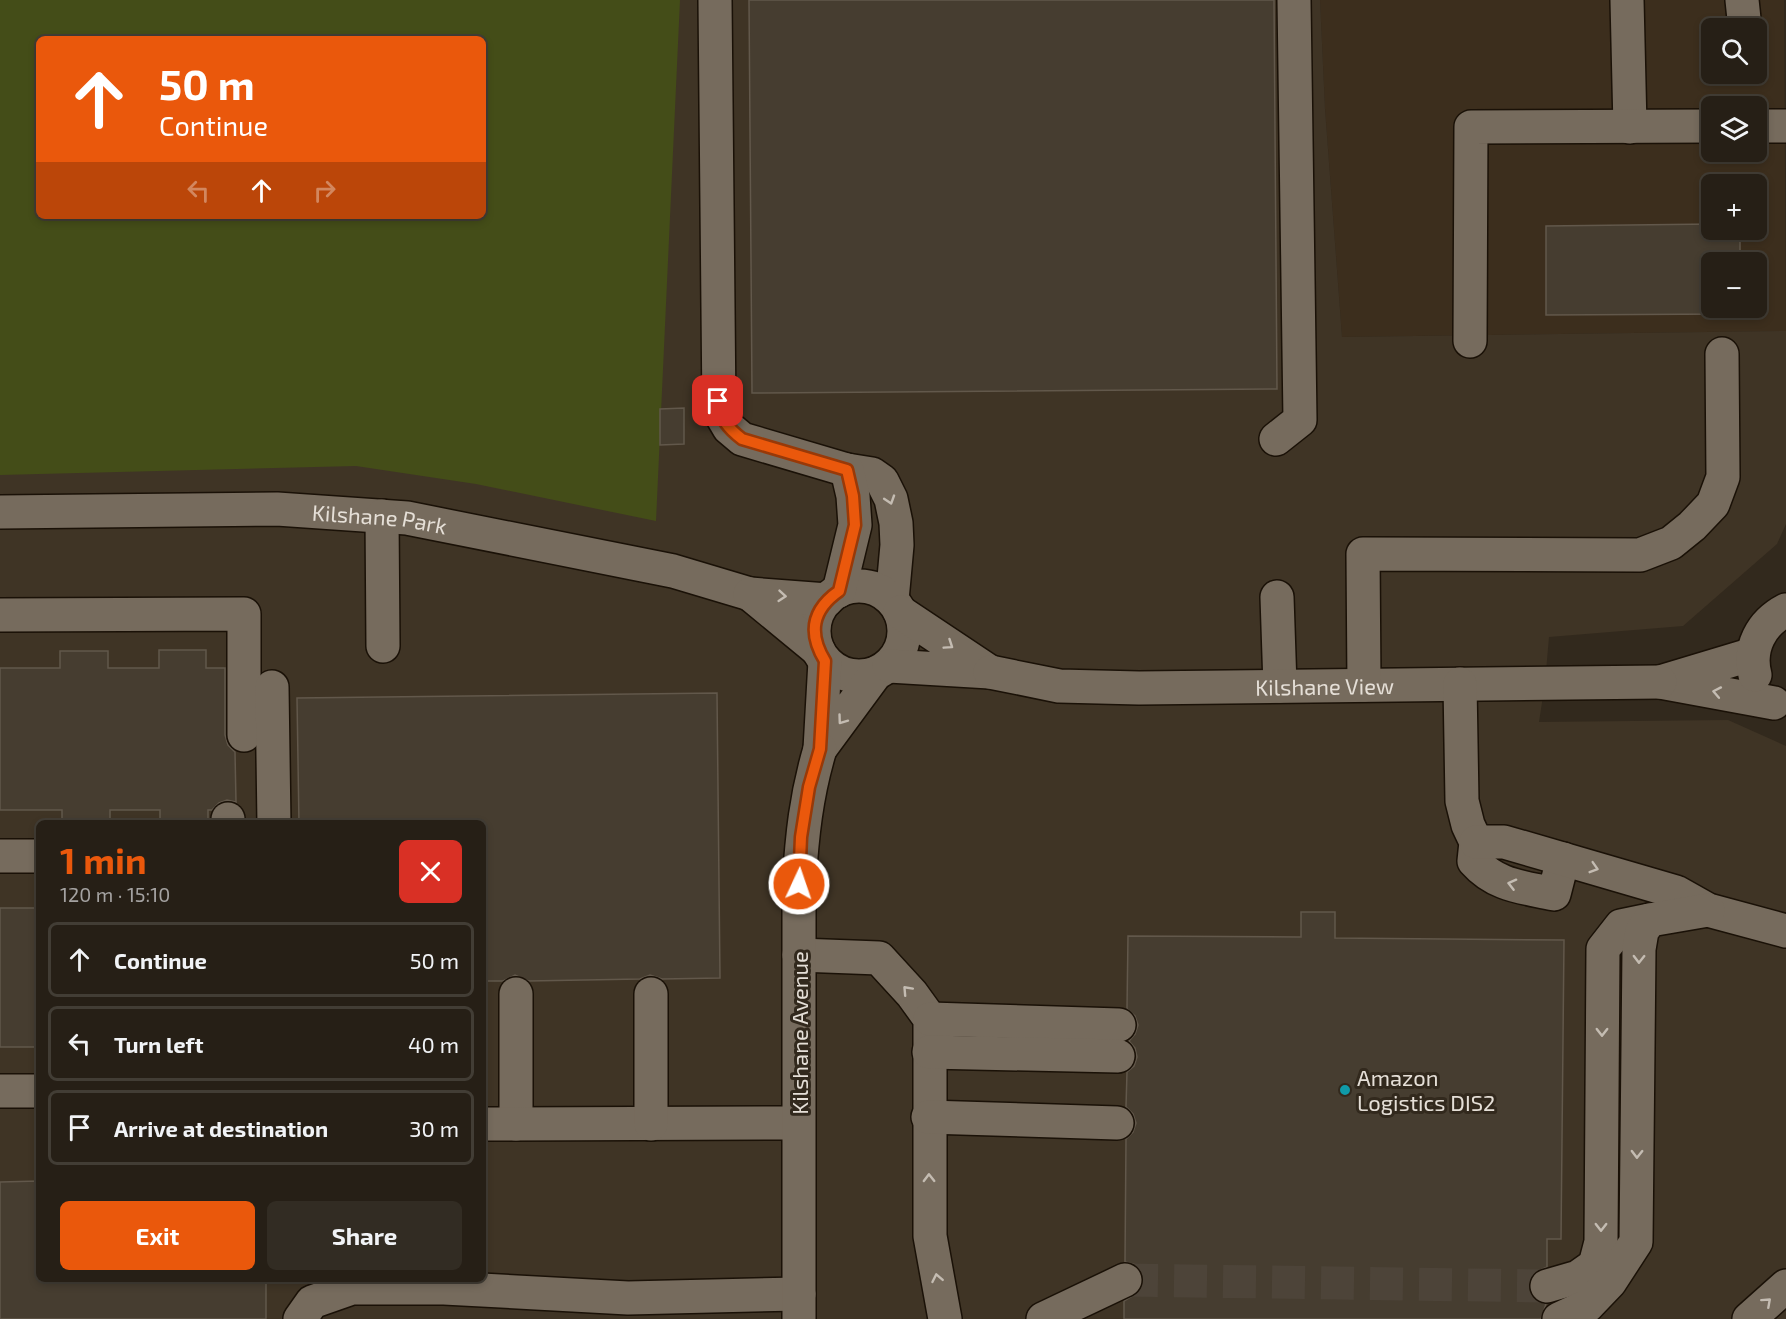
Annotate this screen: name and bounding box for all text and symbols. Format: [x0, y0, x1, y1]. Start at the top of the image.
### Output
map controls [1701, 18, 1767, 318]
button: search [1701, 18, 1767, 84]
text: 50 m [159, 58, 255, 108]
icon: ahead [60, 60, 138, 138]
button: layers [1701, 96, 1767, 162]
text: Continue [159, 109, 268, 141]
icon: left [182, 174, 215, 207]
icon: ahead [245, 174, 278, 207]
icon: right [308, 174, 341, 207]
button: + [1701, 174, 1767, 240]
button: − [1701, 252, 1767, 318]
pin [692, 375, 743, 426]
icon: arrive [701, 384, 734, 417]
one-way arrow [883, 495, 895, 505]
street label: Kilshane Park [311, 498, 449, 539]
one-way arrow [778, 589, 787, 602]
one-way arrow [942, 638, 953, 649]
street label: Kilshane View [1255, 672, 1394, 700]
one-way arrow [1712, 686, 1722, 699]
one-way arrow [838, 714, 849, 725]
text: 1 min [60, 838, 147, 881]
button: close [399, 840, 462, 903]
position arrow [767, 852, 831, 916]
one-way arrow [1588, 861, 1599, 873]
one-way arrow [1507, 879, 1517, 892]
text: 120 m · 15:10 [60, 882, 170, 906]
icon: ahead [63, 943, 96, 976]
text: Continue [114, 947, 207, 973]
text: 50 m [410, 947, 459, 973]
street label: Kilshane Avenue [786, 951, 812, 1115]
one-way arrow [1633, 954, 1645, 963]
one-way arrow [903, 987, 914, 997]
icon: left [63, 1027, 96, 1060]
one-way arrow [1596, 1028, 1608, 1037]
text: Turn left [114, 1031, 203, 1057]
text: 40 m [408, 1031, 459, 1057]
place label: Amazon Logistics DIS2 [1357, 1064, 1495, 1115]
marker: Amazon Logistics DIS2 [1338, 1083, 1352, 1097]
icon: arrive [63, 1111, 96, 1144]
text: Arrive at destination [114, 1115, 328, 1141]
text: 30 m [409, 1115, 459, 1141]
one-way arrow [1631, 1149, 1643, 1158]
one-way arrow [923, 1173, 935, 1182]
button: Exit [60, 1201, 255, 1270]
button: Share [267, 1201, 462, 1270]
one-way arrow [1595, 1223, 1607, 1232]
one-way arrow [931, 1273, 944, 1283]
one-way arrow [1761, 1298, 1771, 1309]

